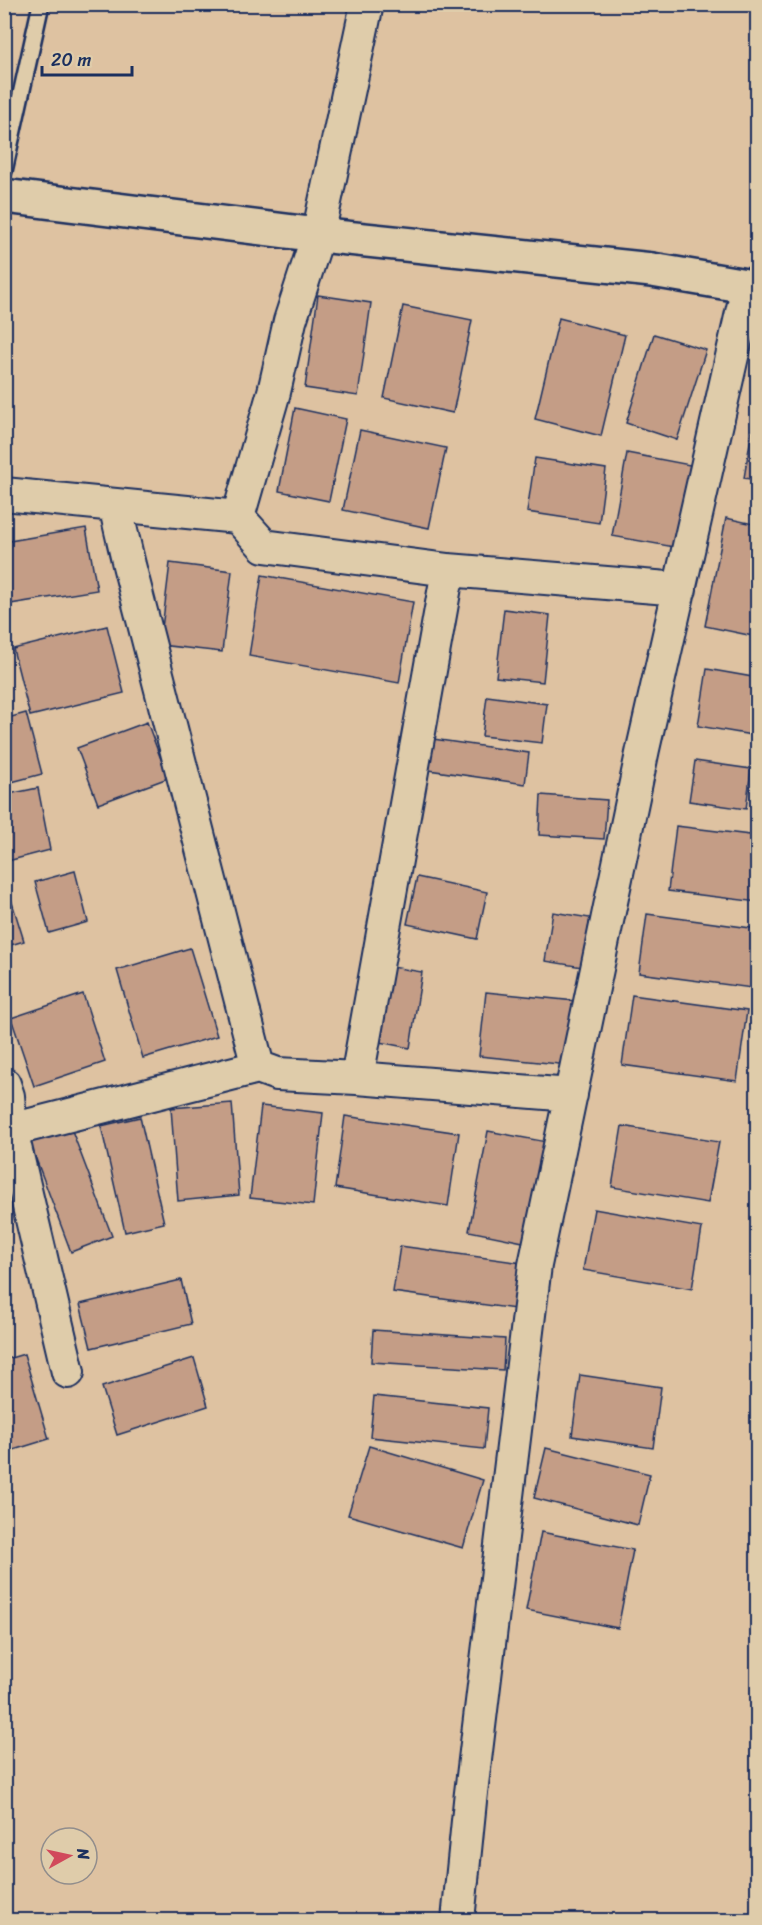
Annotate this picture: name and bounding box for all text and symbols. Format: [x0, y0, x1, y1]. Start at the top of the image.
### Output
scale bar [42, 39, 132, 77]
text: 20 m [51, 44, 91, 76]
north arrow [39, 1826, 99, 1886]
text: N [68, 1845, 99, 1862]

